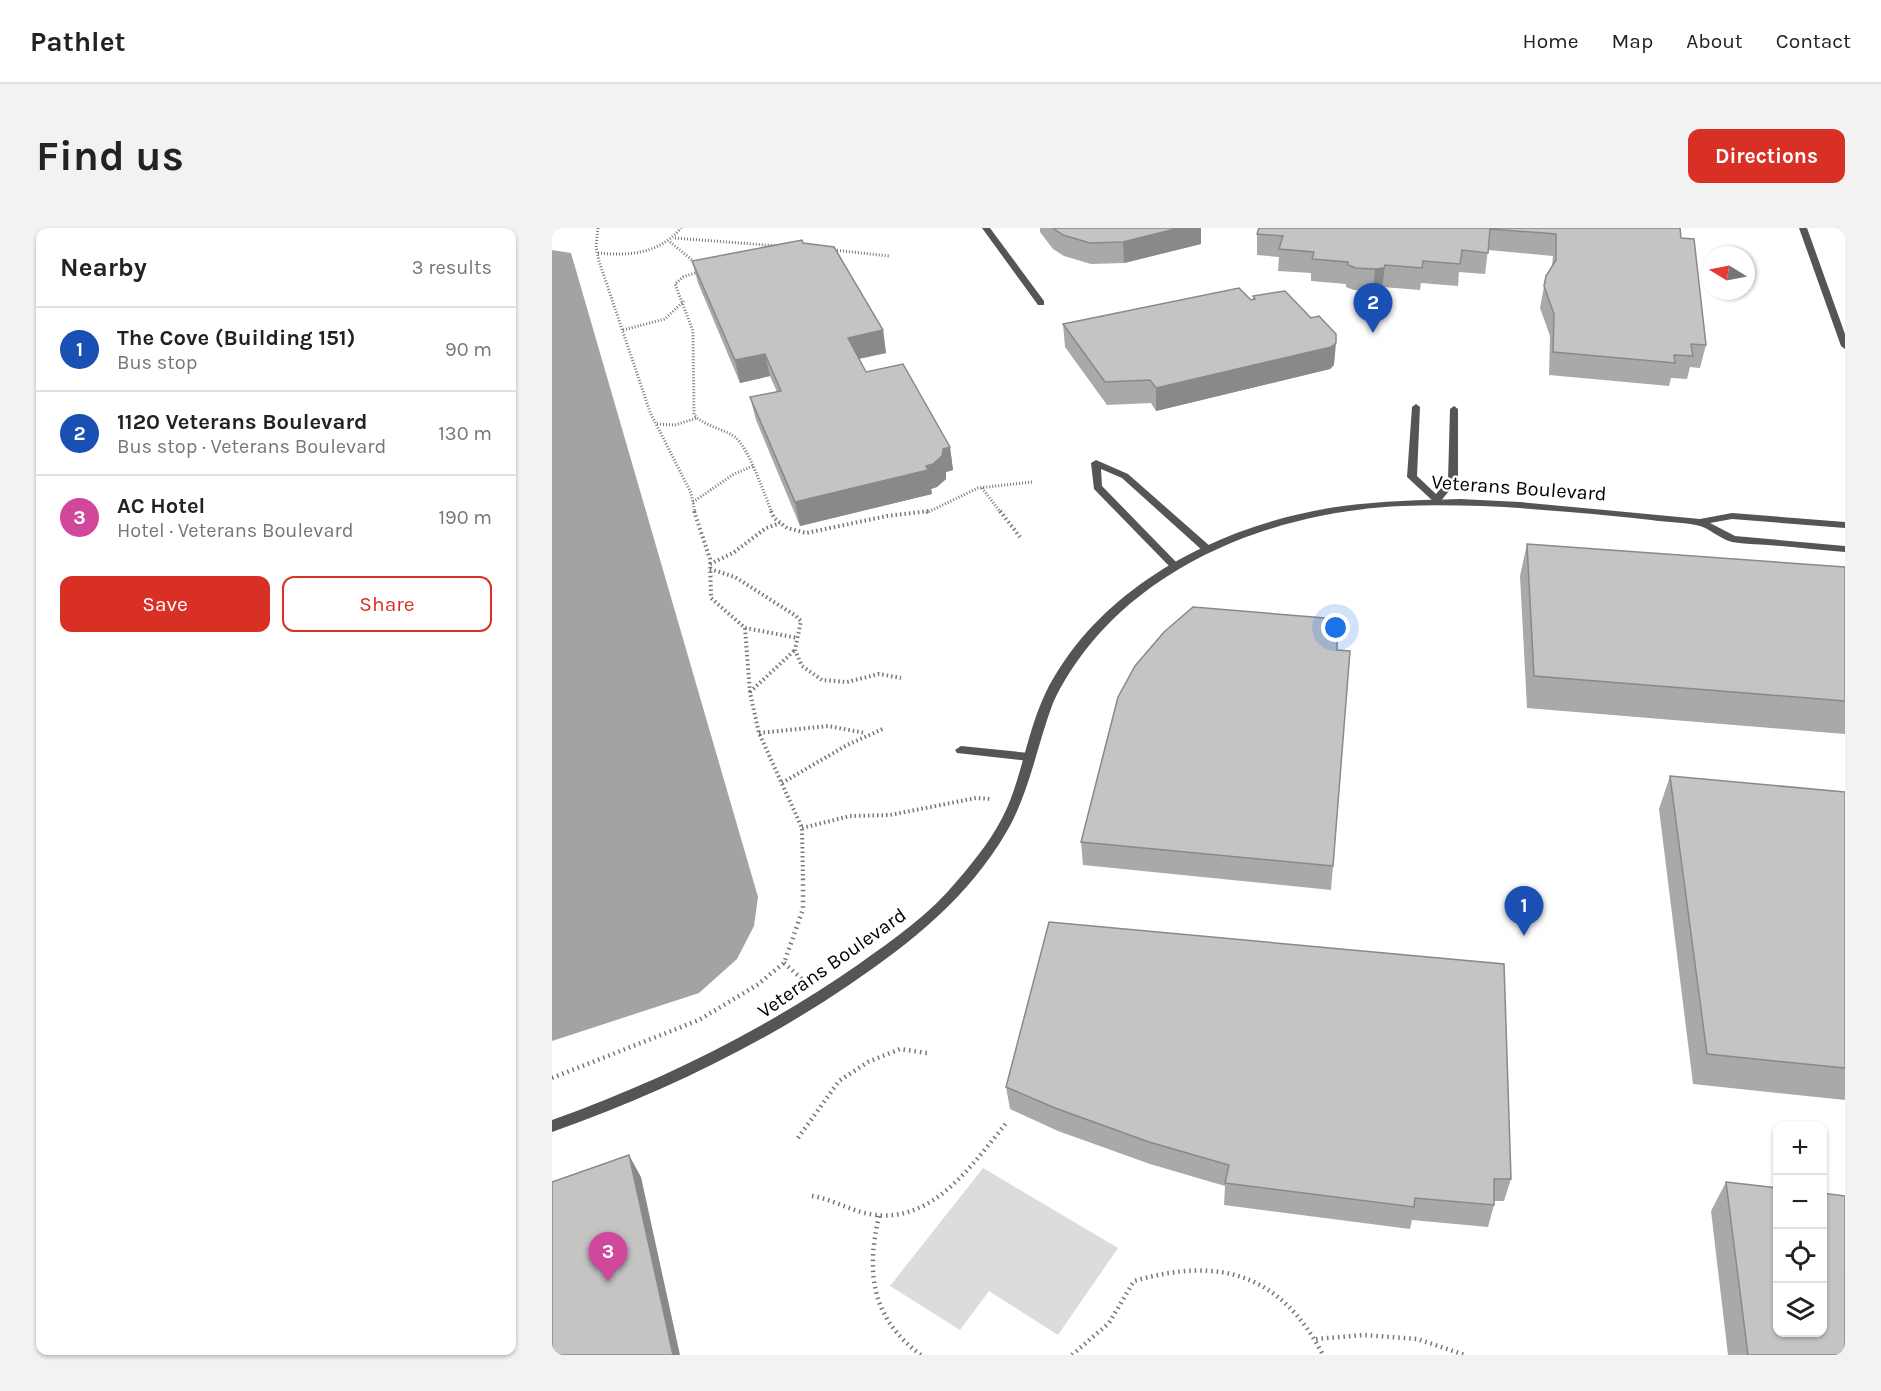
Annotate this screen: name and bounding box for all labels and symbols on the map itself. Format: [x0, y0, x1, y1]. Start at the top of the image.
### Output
north arrow [1701, 246, 1755, 300]
pin: 2 [1354, 284, 1392, 333]
street label: Veterans Boulevard [1431, 470, 1607, 506]
your location [1321, 613, 1350, 642]
pin: 1 [1504, 886, 1544, 936]
street label: Veterans Boulevard [753, 903, 911, 1023]
pin: 3 [588, 1232, 628, 1282]

